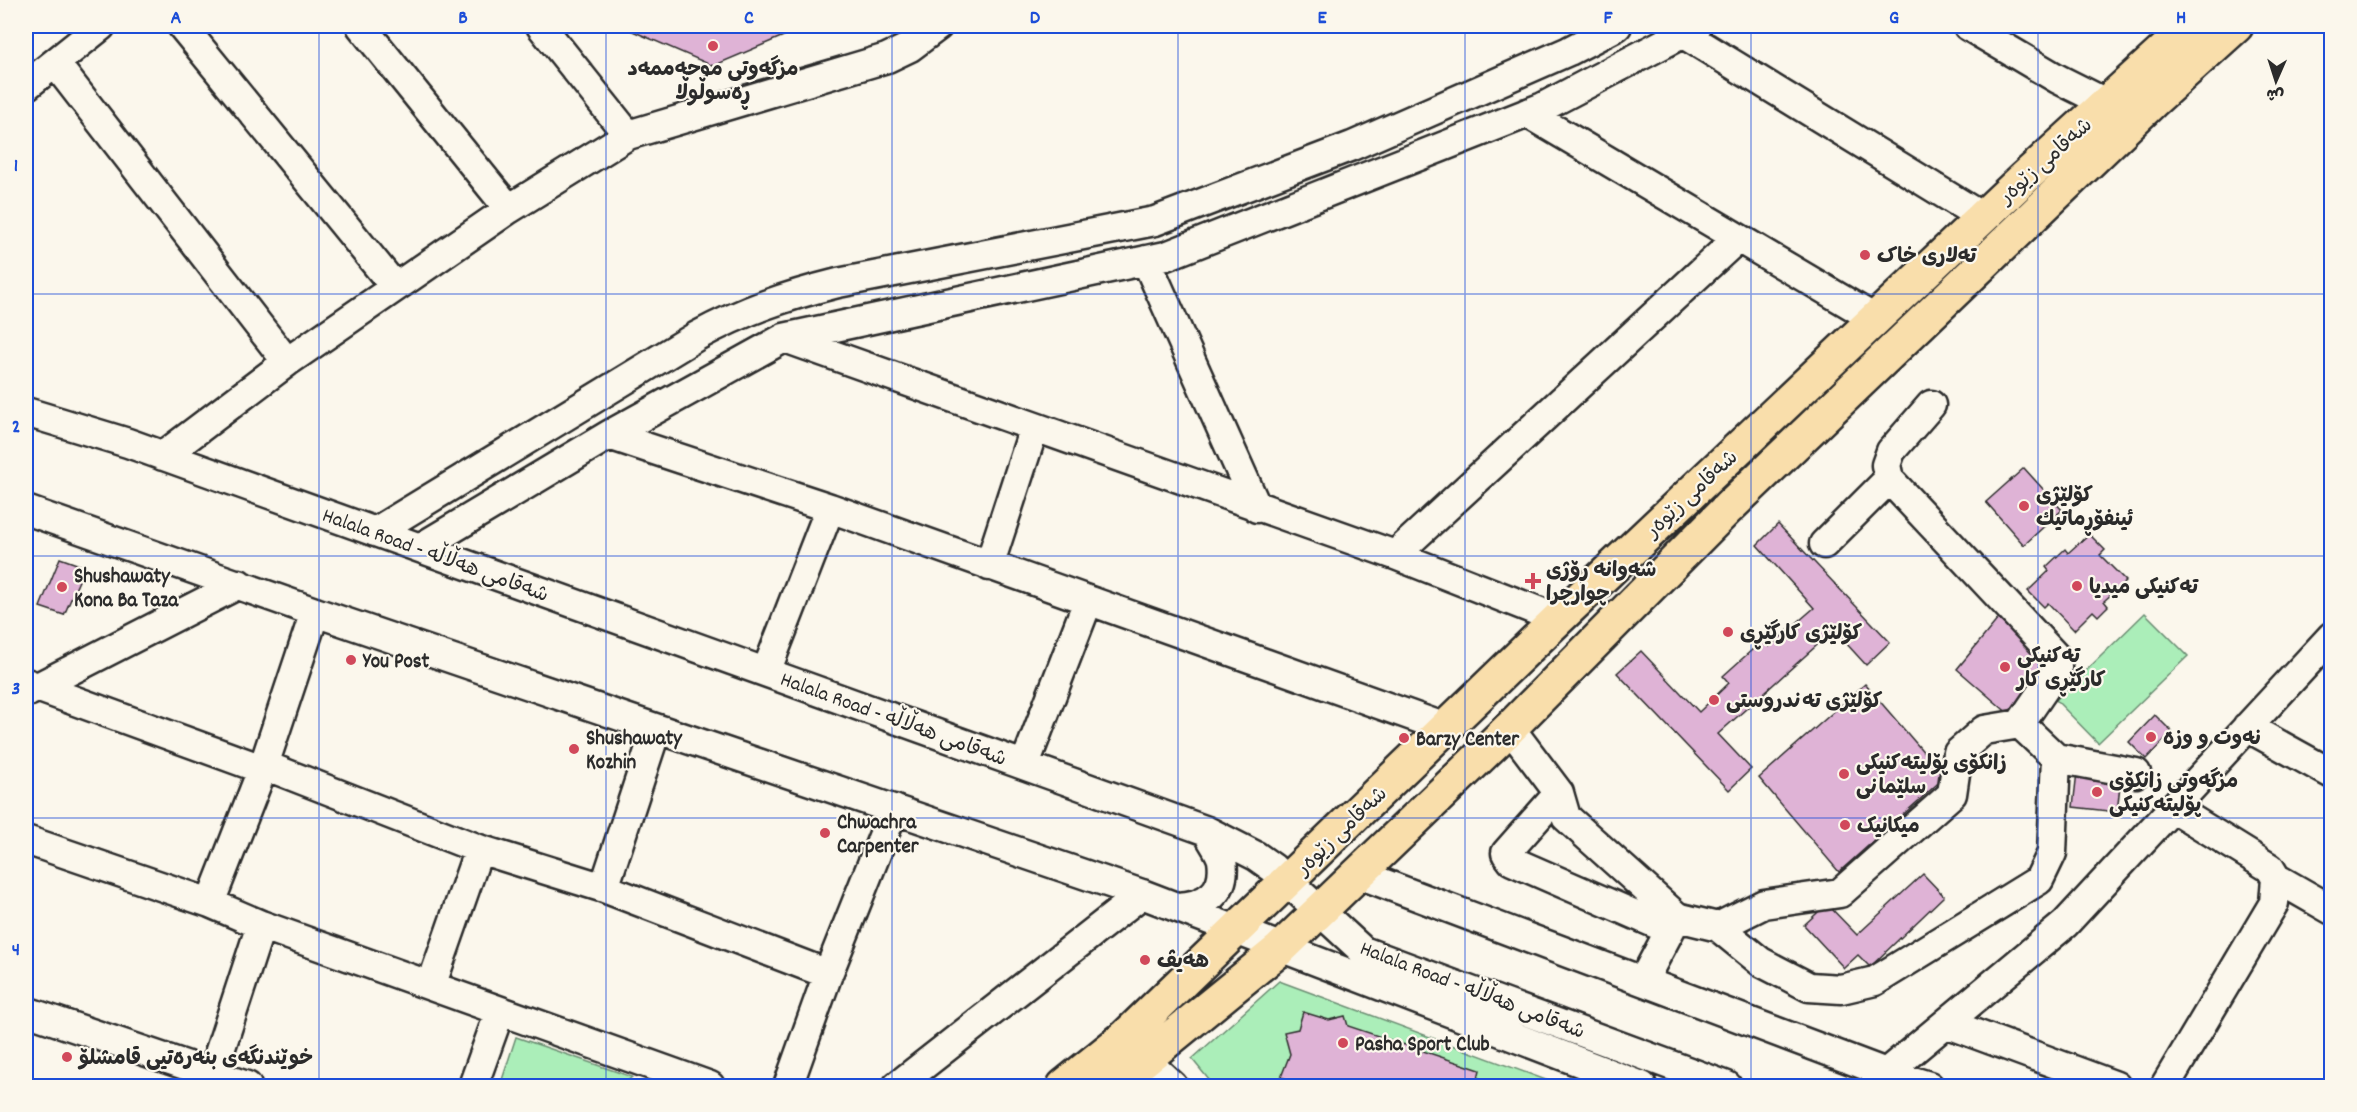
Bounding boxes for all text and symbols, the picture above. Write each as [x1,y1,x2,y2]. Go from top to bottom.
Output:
text: A [171,5,182,33]
text: B [458,5,468,33]
text: C [744,5,754,33]
text: D [1030,5,1041,33]
text: E [1317,5,1327,33]
text: F [1604,5,1614,33]
text: G [1889,5,1899,33]
text: H [2176,5,2186,33]
marker: مزگەوتی موحەممەد ڕەسوڵوڵا [706,39,720,53]
north arrow [2246,51,2306,111]
place label: مزگەوتی موحەممەد ڕەسوڵوڵا [627,55,799,110]
text: ش [2266,82,2285,105]
street label: شەقامی زێوەر [1992,112,2101,214]
text: 1 [14,153,18,181]
place label: تەلاری خاک [1877,243,1977,273]
marker: تەلاری خاک [1858,248,1872,262]
text: 2 [12,414,20,442]
street label: شەقامی زێوەر [1639,444,1746,547]
place label: کۆلێژی ئینفۆڕماتیك [2036,482,2134,536]
street label: Halala Road - شەقامی هەڵاڵە [318,498,554,612]
marker: کۆلێژی ئینفۆڕماتیك [2017,499,2031,513]
place label: شەوانە ڕۆژی چوارچرا [1546,557,1656,611]
place label: Shushawaty Kona Ba Taza [74,563,179,617]
marker: شەوانە ڕۆژی چوارچرا [1524,572,1542,590]
place label: تەکنیکی میدیا [2089,574,2199,604]
marker: تەکنیکی میدیا [2070,579,2084,593]
marker: Shushawaty Kona Ba Taza [55,580,69,594]
place label: کۆلێژی کارگێڕی [1740,619,1863,650]
marker: کۆلێژی کارگێڕی [1721,625,1735,639]
place label: تەکنیکی کارگێڕی کار [2015,643,2106,697]
place label: You Post [362,648,430,678]
marker: You Post [344,653,358,667]
marker: تەکنیکی کارگێڕی کار [1998,660,2012,674]
street label: Halala Road - شەقامی هەڵاڵە [776,662,1012,776]
text: 3 [12,676,20,704]
place label: کۆلێژی تەندروستی [1726,688,1883,718]
marker: کۆلێژی تەندروستی [1707,693,1721,707]
place label: Shushawaty Kozhin [586,725,683,779]
place label: نەوت و وزە [2163,725,2261,755]
place label: Barzy Center [1416,726,1520,756]
marker: نەوت و وزە [2144,730,2158,744]
marker: Barzy Center [1397,731,1411,745]
marker: Shushawaty Kozhin [567,742,581,756]
place label: زانکۆی پۆلیتەکنیکی سلێمانی [1856,750,2006,804]
marker: زانکۆی پۆلیتەکنیکی سلێمانی [1837,767,1851,781]
place label: مزگەوتی زانکۆی پۆلیتەکنیکی [2109,767,2238,822]
street label: شەقامی زێوەر [1289,781,1396,885]
marker: مزگەوتی زانکۆی پۆلیتەکنیکی [2090,785,2104,799]
place label: Chwachra Carpenter [837,809,920,863]
place label: میکانیک [1857,813,1920,843]
marker: میکانیک [1838,818,1852,832]
marker: Chwachra Carpenter [818,826,832,840]
street label: Halala Road - شەقامی هەڵاڵە [1355,931,1590,1049]
text: 4 [12,937,20,965]
place label: ھەیڤ [1157,948,1209,978]
marker: ھەیڤ [1138,953,1152,967]
place label: Pasha Sport Club [1355,1031,1490,1061]
marker: Pasha Sport Club [1336,1036,1350,1050]
place label: خوێندنگەی بنەرەتیی قامشلۆ [77,1044,313,1075]
marker: خوێندنگەی بنەرەتیی قامشلۆ [60,1050,74,1064]

